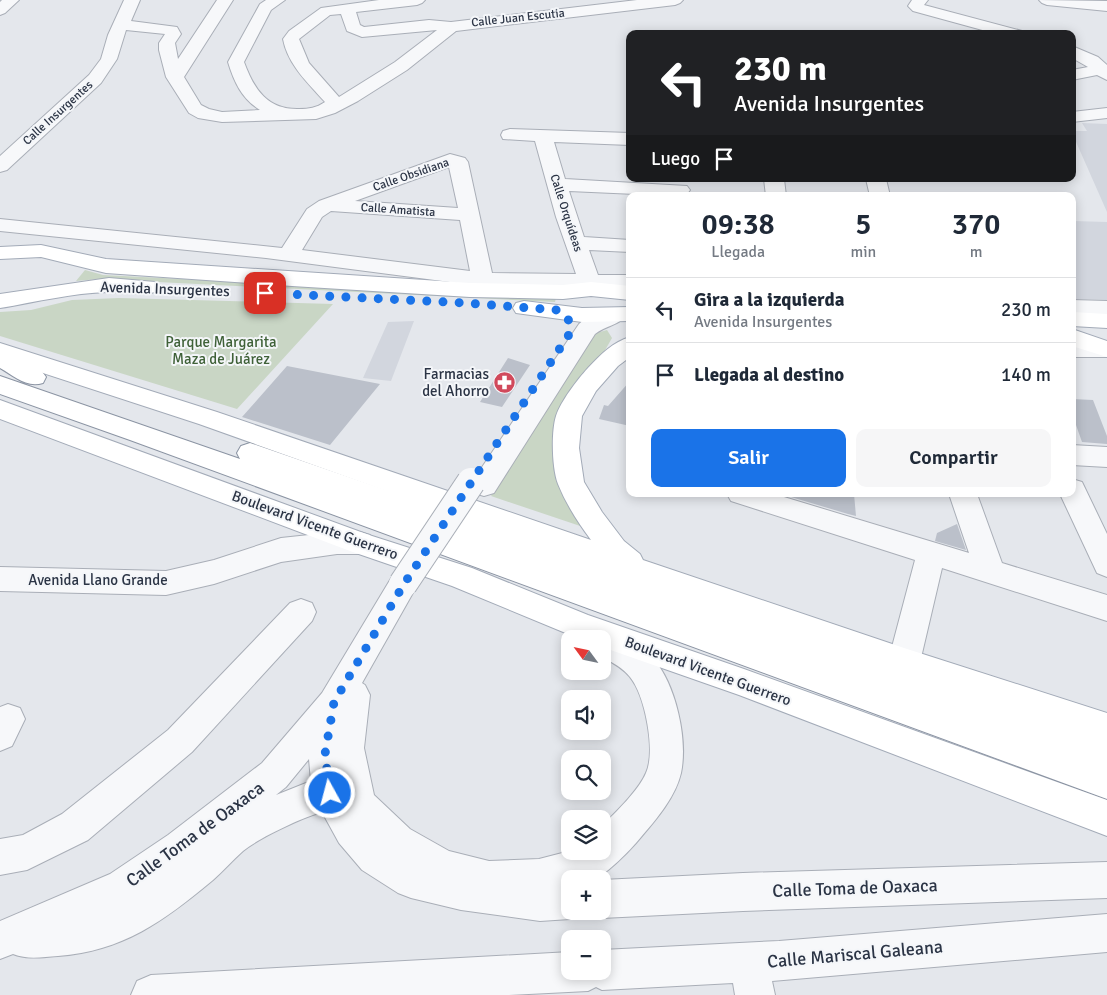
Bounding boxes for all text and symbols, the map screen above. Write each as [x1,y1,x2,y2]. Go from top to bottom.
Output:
street label: Calle Juan Escutia [471,6,565,30]
text: 230 m [734,47,827,90]
icon: left [651,50,716,115]
street label: Calle Insurgentes [20,78,96,148]
text: Avenida Insurgentes [734,90,924,117]
icon: arrive [710,145,738,173]
text: Luego [651,147,700,171]
street label: Calle Obsidiana [371,155,451,195]
street label: Calle Orquídeas [546,172,586,254]
street label: Calle Amatista [360,200,436,220]
text: 09:38 [702,206,775,243]
text: 5 [855,206,871,243]
text: 370 [952,206,1000,243]
text: Llegada [711,242,765,262]
text: min [850,242,876,262]
text: m [970,242,982,262]
pin [244,272,286,314]
street label: Avenida Insurgentes [100,278,231,300]
icon: arrive [251,279,279,307]
text: Gira a la izquierda [694,288,844,312]
icon: left [651,296,679,324]
text: 230 m [1001,298,1051,322]
text: Avenida Insurgentes [694,312,832,332]
park label: Parque Margarita Maza de Juárez [165,333,277,368]
icon: arrive [651,361,679,389]
text: Llegada al destino [694,363,844,387]
text: 140 m [1001,363,1051,387]
place label: Farmacias del Ahorro [422,365,489,400]
pharmacy icon: Farmacias del Ahorro [493,371,517,395]
button: Salir [651,429,846,487]
button: Compartir [856,429,1051,487]
street label: Boulevard Vicente Guerrero [229,487,401,564]
street label: Avenida Llano Grande [28,571,168,589]
north arrow [561,630,611,680]
map controls [561,630,611,980]
street label: Boulevard Vicente Guerrero [622,633,794,710]
button: sound [561,690,611,740]
button: search [561,750,611,800]
position arrow [303,766,355,818]
street label: Calle Toma de Oaxaca [122,777,268,891]
button: layers [561,810,611,860]
button: + [561,870,611,920]
street label: Calle Toma de Oaxaca [772,874,938,902]
button: − [561,930,611,980]
street label: Calle Mariscal Galeana [766,935,944,973]

